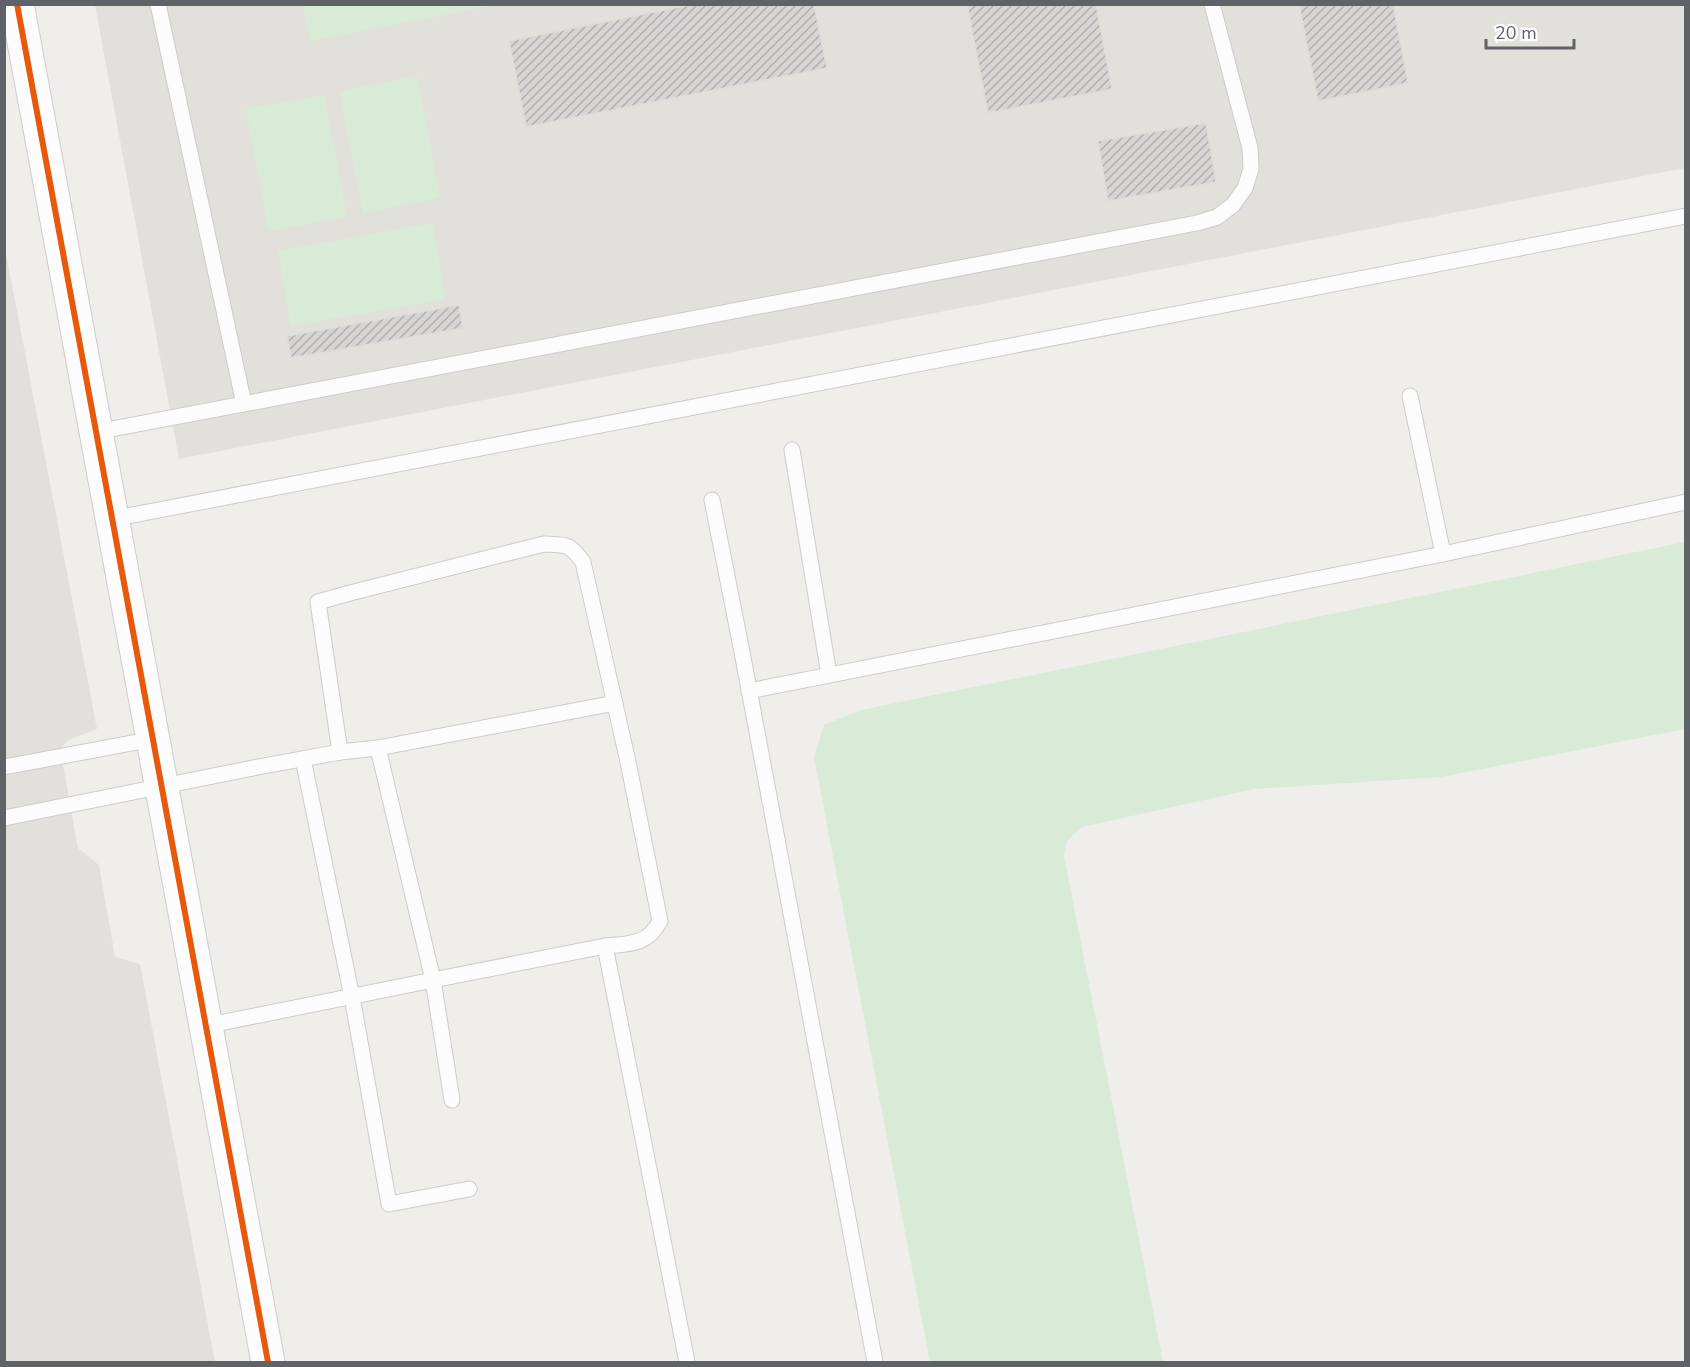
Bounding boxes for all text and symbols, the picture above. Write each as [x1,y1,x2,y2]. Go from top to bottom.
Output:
scale bar [1486,12,1574,50]
text: 20 m [1495,21,1537,45]

